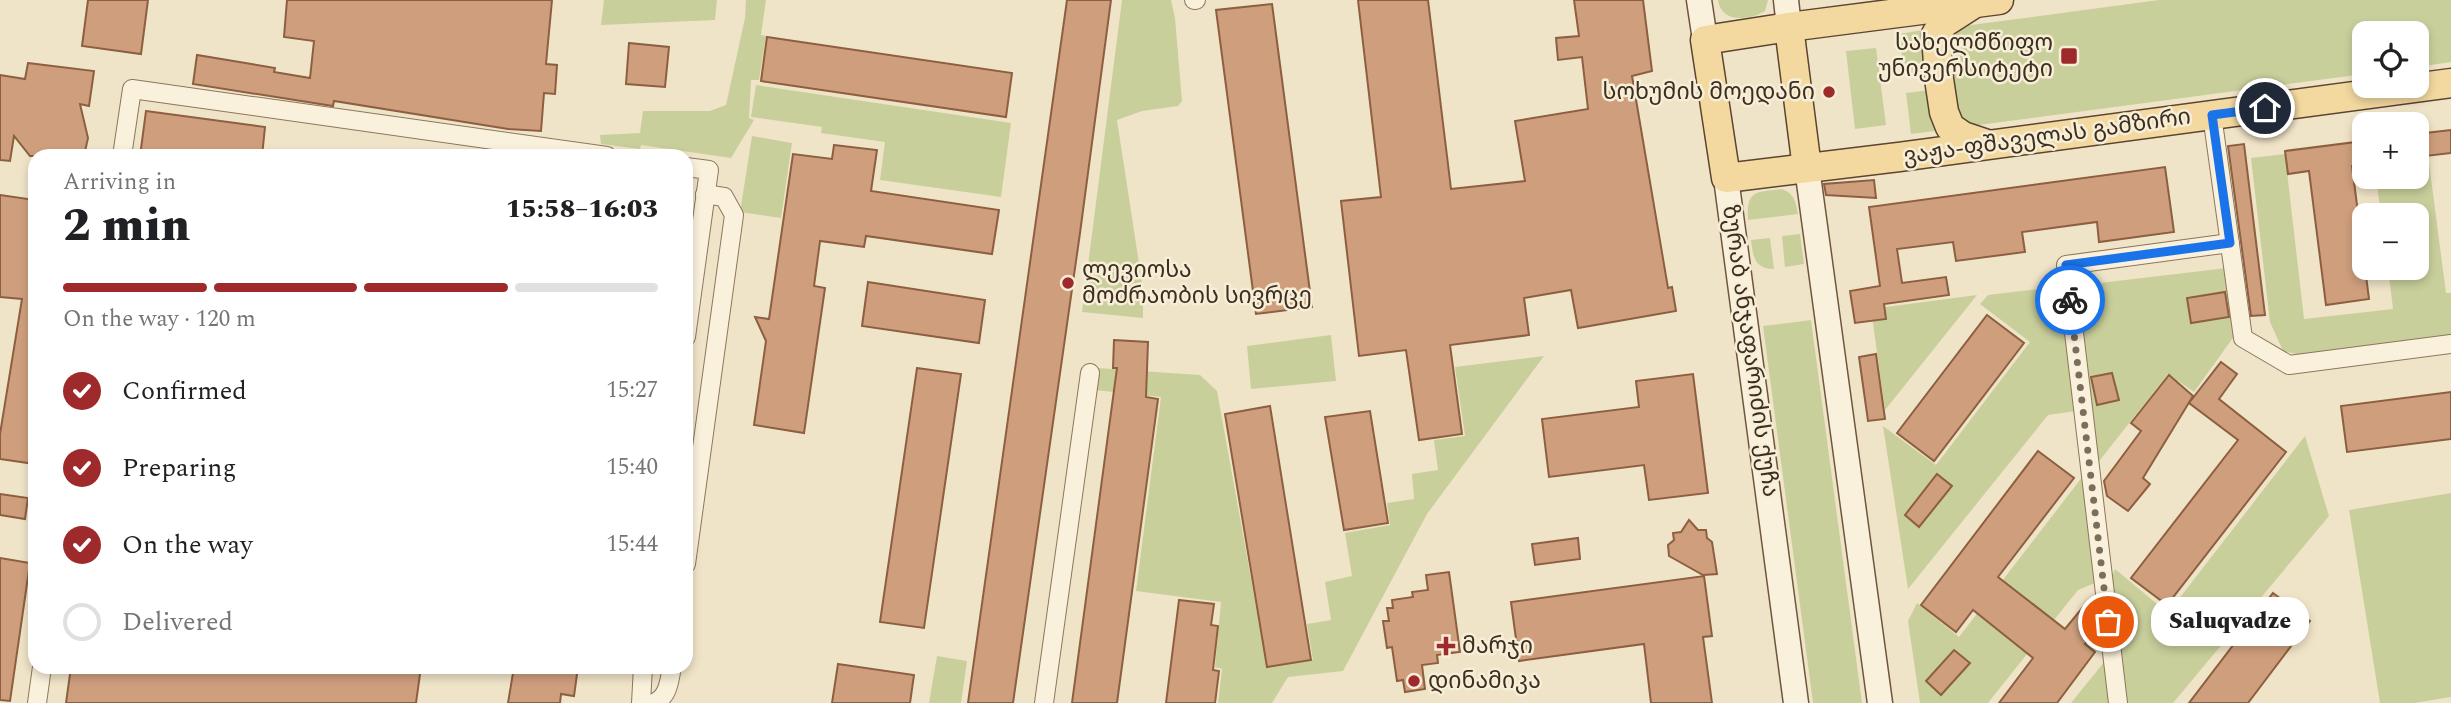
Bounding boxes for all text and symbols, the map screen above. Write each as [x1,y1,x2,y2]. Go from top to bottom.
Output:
map controls [2352,21,2429,280]
button: locate [2352,21,2429,98]
place label: სახელმწიფო უნივერსიტეტი [1878,26,2053,87]
marker: სახელმწიფო უნივერსიტეტი [2059,46,2079,66]
place label: სოხუმის მოედანი [1603,75,1815,110]
pin [2235,78,2295,138]
marker: სოხუმის მოედანი [1821,84,1837,100]
icon: home [2246,89,2284,127]
street label: ვაჟა-ფშაველას გამზირი [1901,99,2193,175]
button: + [2352,112,2429,189]
text: Arriving in [63,165,176,200]
text: 15:58–16:03 [506,189,658,229]
text: 2 min [63,191,190,261]
street label: ზურაბ ანჯაფარიძის ქუჩა [1712,203,1788,499]
button: − [2352,203,2429,280]
place label: ლევიოსა მოძრაობის სივრცე [1082,253,1312,314]
courier [2035,265,2105,335]
marker: ლევიოსა მოძრაობის სივრცე [1060,275,1076,291]
icon: bike [2051,281,2089,319]
text: On the way · 120 m [63,302,256,337]
text: Confirmed [122,371,247,411]
icon: check [63,372,101,410]
text: 15:27 [606,373,658,408]
text: Preparing [122,448,236,488]
icon: check [63,449,101,487]
text: 15:40 [606,450,658,485]
text: On the way [122,525,253,565]
icon: check [63,526,101,564]
text: 15:44 [606,527,658,562]
pin [2078,592,2138,652]
callout: Saluqvadze [2150,598,2308,646]
text: Delivered [122,602,233,642]
icon: bag [2089,603,2127,641]
text: Saluqvadze [2169,604,2291,639]
place label: მარჯი [1462,629,1533,664]
marker: მარჯი [1436,636,1456,656]
place label: დინამიკა [1428,664,1541,699]
marker: დინამიკა [1406,673,1422,689]

